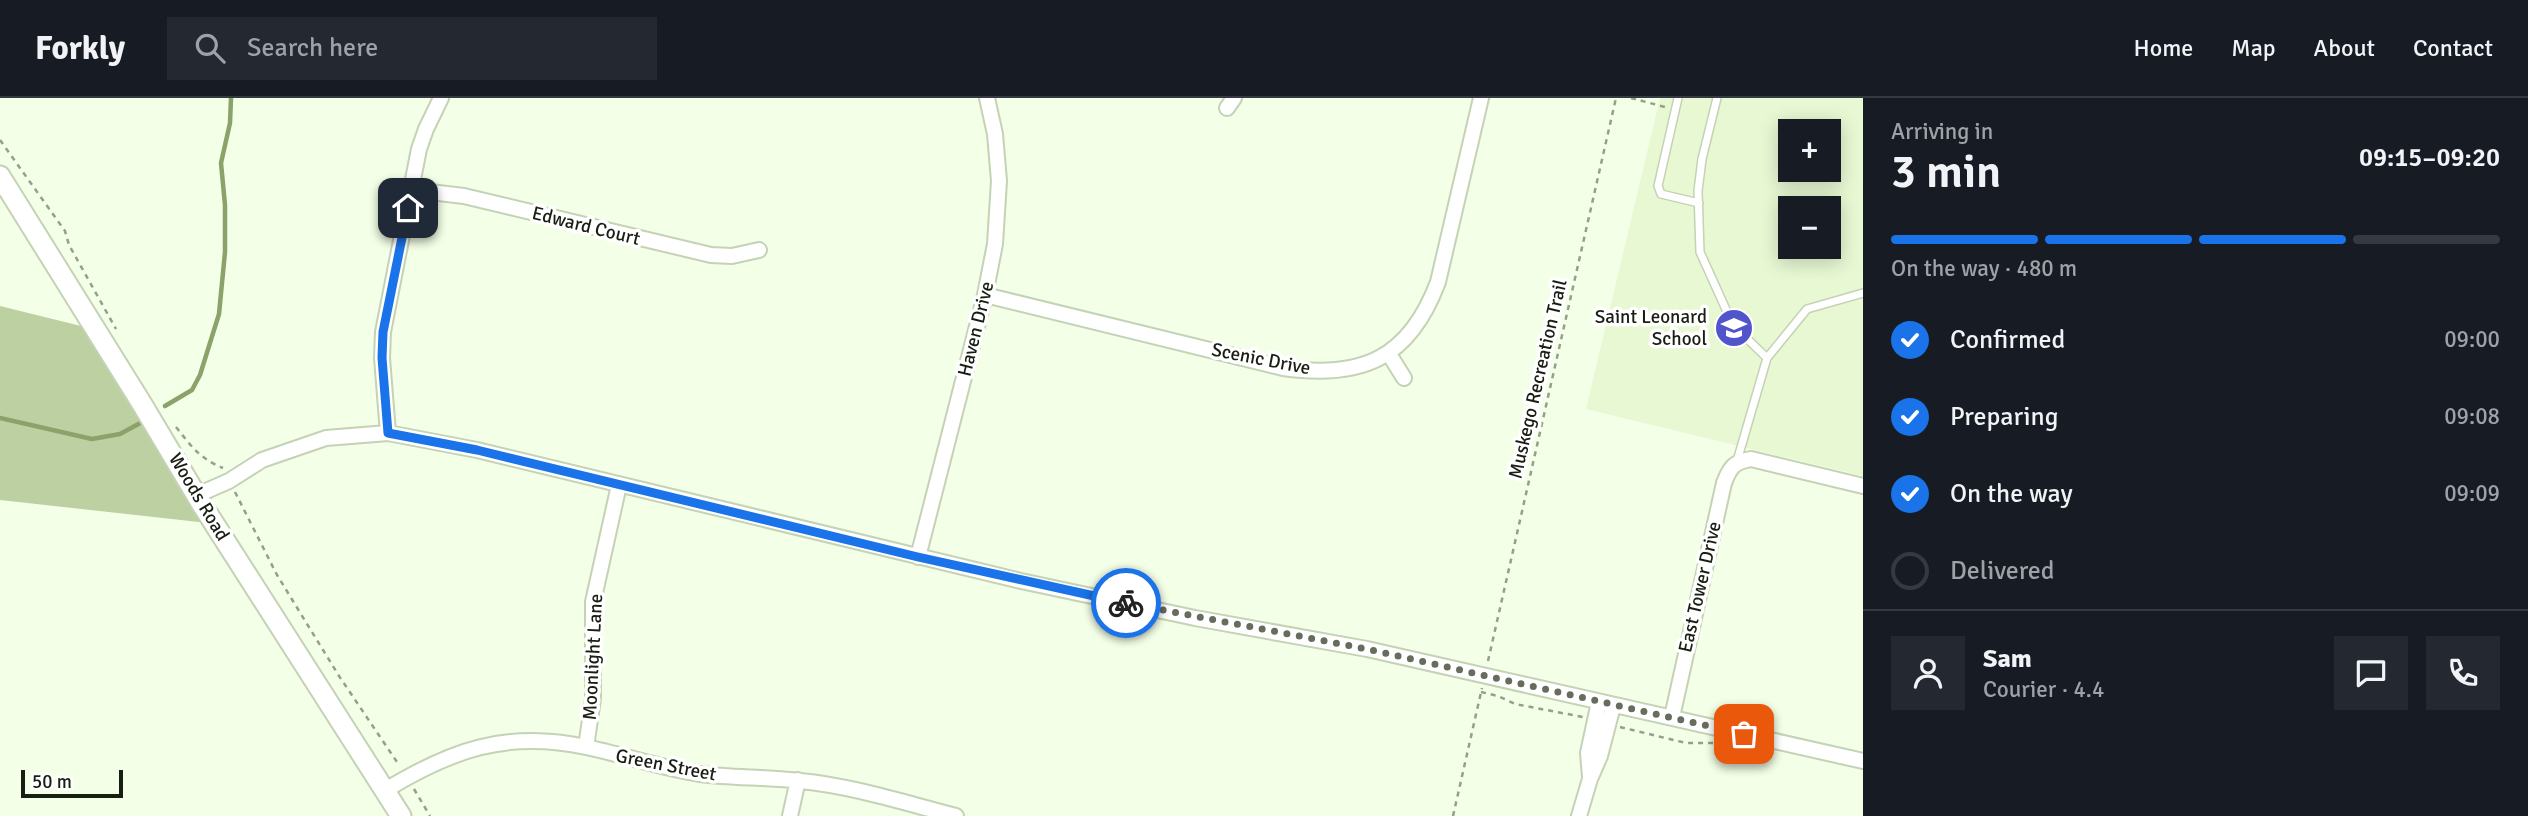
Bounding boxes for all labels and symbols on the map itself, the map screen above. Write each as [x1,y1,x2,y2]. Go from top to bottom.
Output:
pin [378,178,438,238]
street label: Edward Court [529,201,643,251]
street label: Muskego Recreation Trail [1503,277,1573,481]
street label: Haven Drive [953,279,999,379]
place label: Saint Leonard School [1595,305,1707,351]
school or university icon: Saint Leonard School [1713,307,1755,349]
street label: Scenic Drive [1210,338,1312,380]
street label: Woods Road [163,449,235,545]
street label: East Tower Drive [1673,519,1727,655]
courier [1091,568,1161,638]
street label: Moonlight Lane [578,593,608,721]
pin [1714,704,1774,764]
street label: Green Street [614,743,719,787]
scale bar [21,767,122,799]

